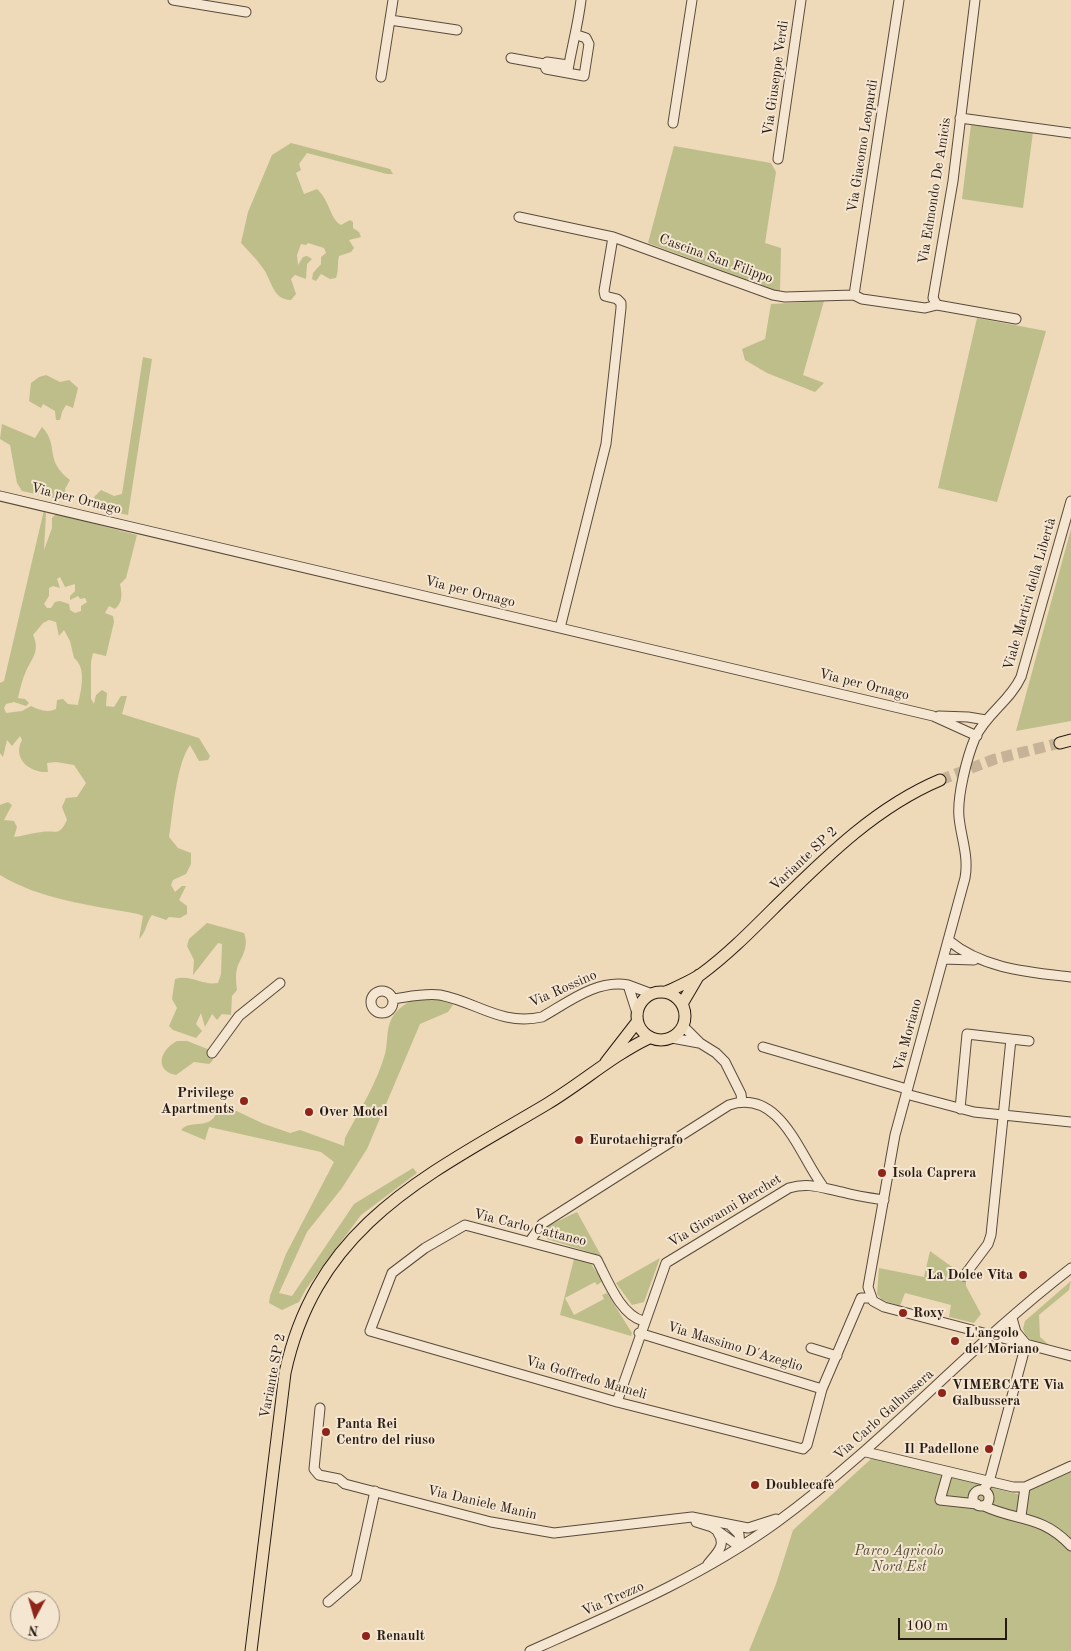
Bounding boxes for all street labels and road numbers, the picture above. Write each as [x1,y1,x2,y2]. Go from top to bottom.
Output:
street label: Via Giuseppe Verdi [760,19,792,137]
street label: Via Giacomo Leopardi [844,78,882,214]
street label: Via Edmondo De Amicis [915,116,955,266]
street label: Cascina San Filippo [657,231,775,287]
street label: Via per Ornago [29,480,123,518]
street label: Viale Martiri della Libertà [1000,516,1060,672]
street label: Via per Ornago [423,573,517,611]
street label: Via per Ornago [817,666,911,704]
street label: Variante SP 2 [767,823,841,895]
street label: Via Rossino [527,967,599,1011]
street label: Via Moriano [890,997,926,1073]
street label: Via Giovanni Berchet [666,1171,784,1251]
street label: Via Carlo Cattaneo [472,1206,588,1250]
street label: Via Massimo D'Azeglio [665,1318,805,1376]
street label: Variante SP 2 [257,1332,289,1420]
street label: Via Goffredo Mameli [524,1353,648,1403]
street label: Via Carlo Galbussera [831,1366,937,1464]
street label: Via Daniele Manin [425,1482,539,1524]
street label: Via Trezzo [579,1578,647,1620]

